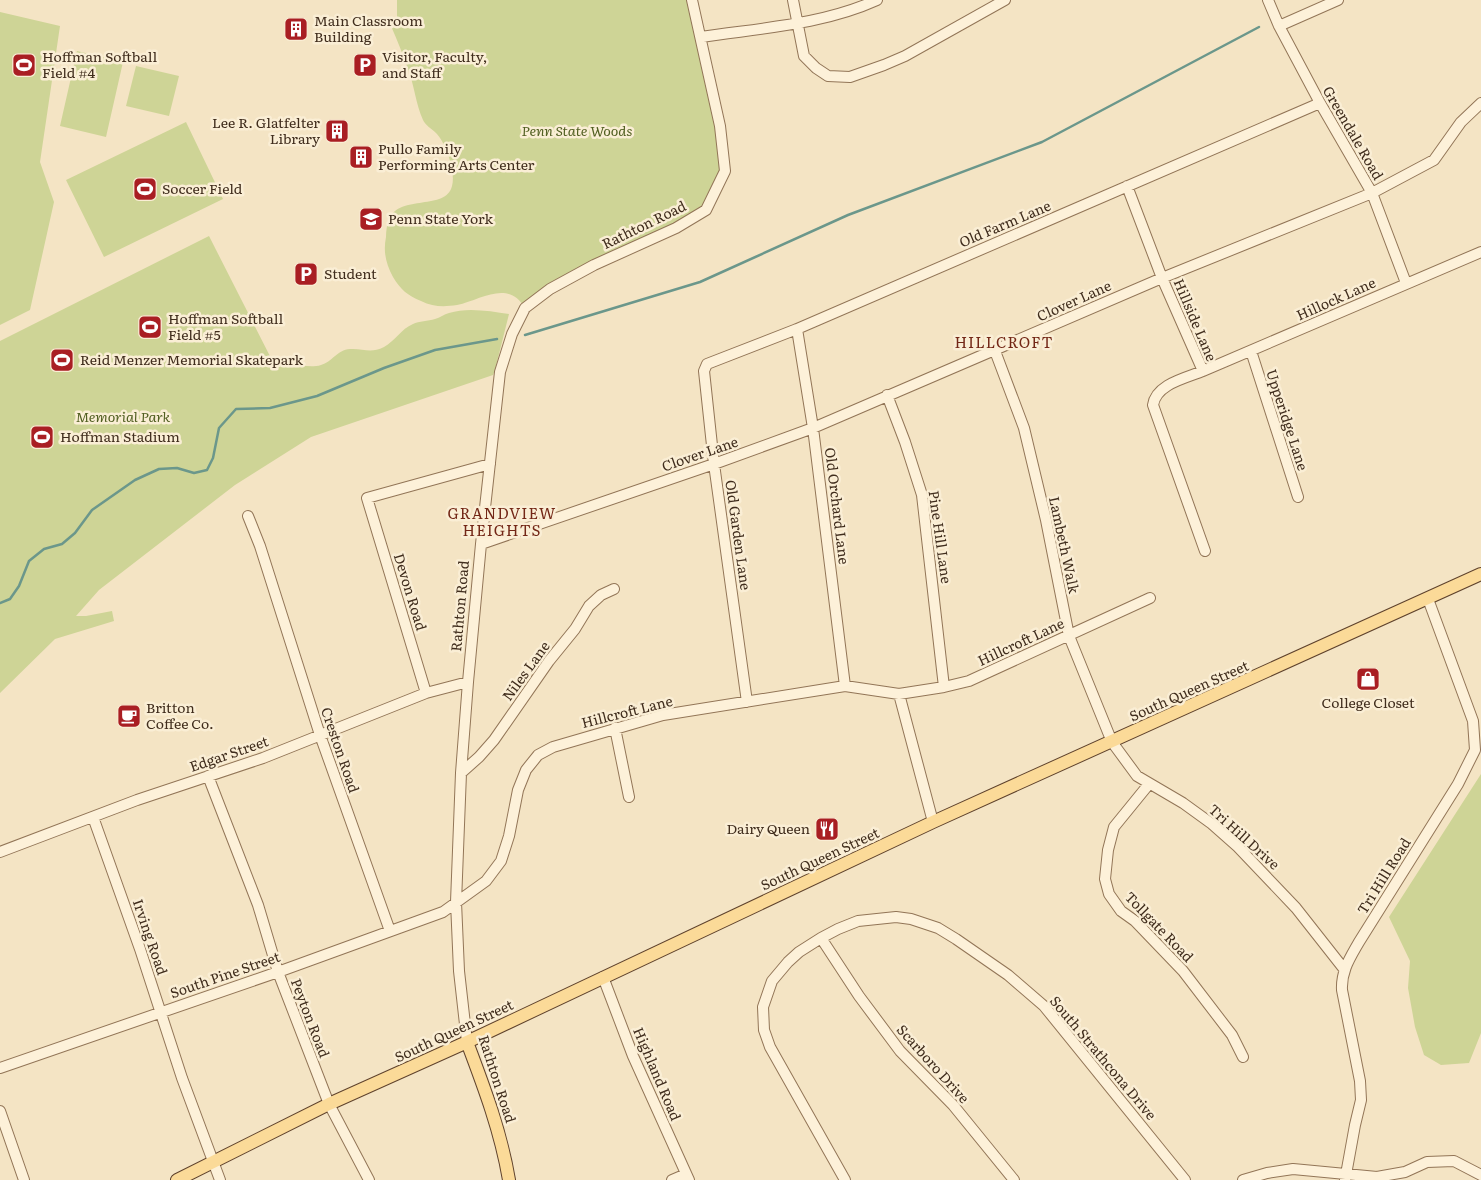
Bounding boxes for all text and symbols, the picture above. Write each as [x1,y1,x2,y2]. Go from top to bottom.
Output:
place label: Main Classroom Building [314,10,423,46]
building icon: Main Classroom Building [283,16,309,42]
place label: Hoffman Softball Field #4 [42,46,158,82]
place label: Visitor, Faculty, and Staff [382,46,487,82]
sports icon: Hoffman Softball Field #4 [11,52,37,78]
parking icon: Visitor, Faculty, and Staff [352,52,378,78]
street label: Greendale Road [1319,82,1389,183]
place label: Lee R. Glatfelter Library [212,112,321,148]
building icon: Lee R. Glatfelter Library [324,118,350,144]
park label: Penn State Woods [521,120,633,140]
place label: Pullo Family Performing Arts Center [378,138,535,174]
building icon: Pullo Family Performing Arts Center [348,144,374,170]
sports icon: Soccer Field [132,176,158,202]
place label: Soccer Field [162,178,243,198]
street label: Rathton Road [598,195,689,253]
street label: Old Farm Lane [956,195,1053,251]
school or university icon: Penn State York [358,206,384,232]
place label: Penn State York [388,208,493,228]
parking icon: Student [293,261,319,287]
place label: Student [324,263,377,283]
street label: Hillock Lane [1293,272,1378,324]
street label: Clover Lane [1033,275,1114,325]
street label: Hillside Lane [1170,275,1222,364]
place label: Hoffman Softball Field #5 [168,308,284,344]
sports icon: Hoffman Softball Field #5 [137,314,163,340]
district label: HILLCROFT [954,330,1054,353]
sports icon: Reid Menzer Memorial Skatepark [49,347,75,373]
place label: Reid Menzer Memorial Skatepark [80,349,303,369]
street label: Upperidge Lane [1262,366,1314,473]
park label: Memorial Park [76,406,170,426]
sports icon: Hoffman Stadium [29,424,55,450]
place label: Hoffman Stadium [60,426,180,446]
street label: Clover Lane [659,431,740,475]
street label: Old Orchard Lane [821,446,855,566]
street label: Old Garden Lane [721,478,757,591]
street label: Pine Hill Lane [925,489,957,585]
street label: Lambeth Walk [1045,494,1085,596]
district label: GRANDVIEW HEIGHTS [448,501,556,541]
street label: Devon Road [390,551,432,633]
street label: Rathton Road [445,559,473,652]
street label: Hillcroft Lane [974,612,1067,670]
street label: Niles Lane [497,636,554,704]
street label: South Queen Street [1126,655,1252,725]
shop icon: College Closet [1355,666,1381,692]
street label: Hillcroft Lane [579,690,674,732]
place label: College Closet [1321,692,1415,712]
place label: Britton Coffee Co. [146,697,214,733]
cafe icon: Britton Coffee Co. [116,703,142,729]
street label: Creston Road [317,704,365,796]
street label: Edgar Street [187,730,271,776]
street label: Tri Hill Drive [1205,799,1285,874]
restaurant icon: Dairy Queen [814,816,840,842]
place label: Dairy Queen [726,818,810,838]
street label: South Queen Street [757,822,882,894]
street label: Tri Hill Road [1352,833,1415,918]
street label: Tollgate Road [1121,887,1199,966]
street label: Irving Road [129,896,173,978]
street label: South Pine Street [167,946,283,1002]
street label: Peyton Road [287,975,335,1060]
street label: South Strathcona Drive [1046,991,1162,1124]
street label: South Queen Street [391,994,516,1066]
street label: Scarboro Drive [893,1020,975,1107]
street label: Highland Road [629,1024,687,1124]
street label: Rathton Road [474,1032,522,1126]

